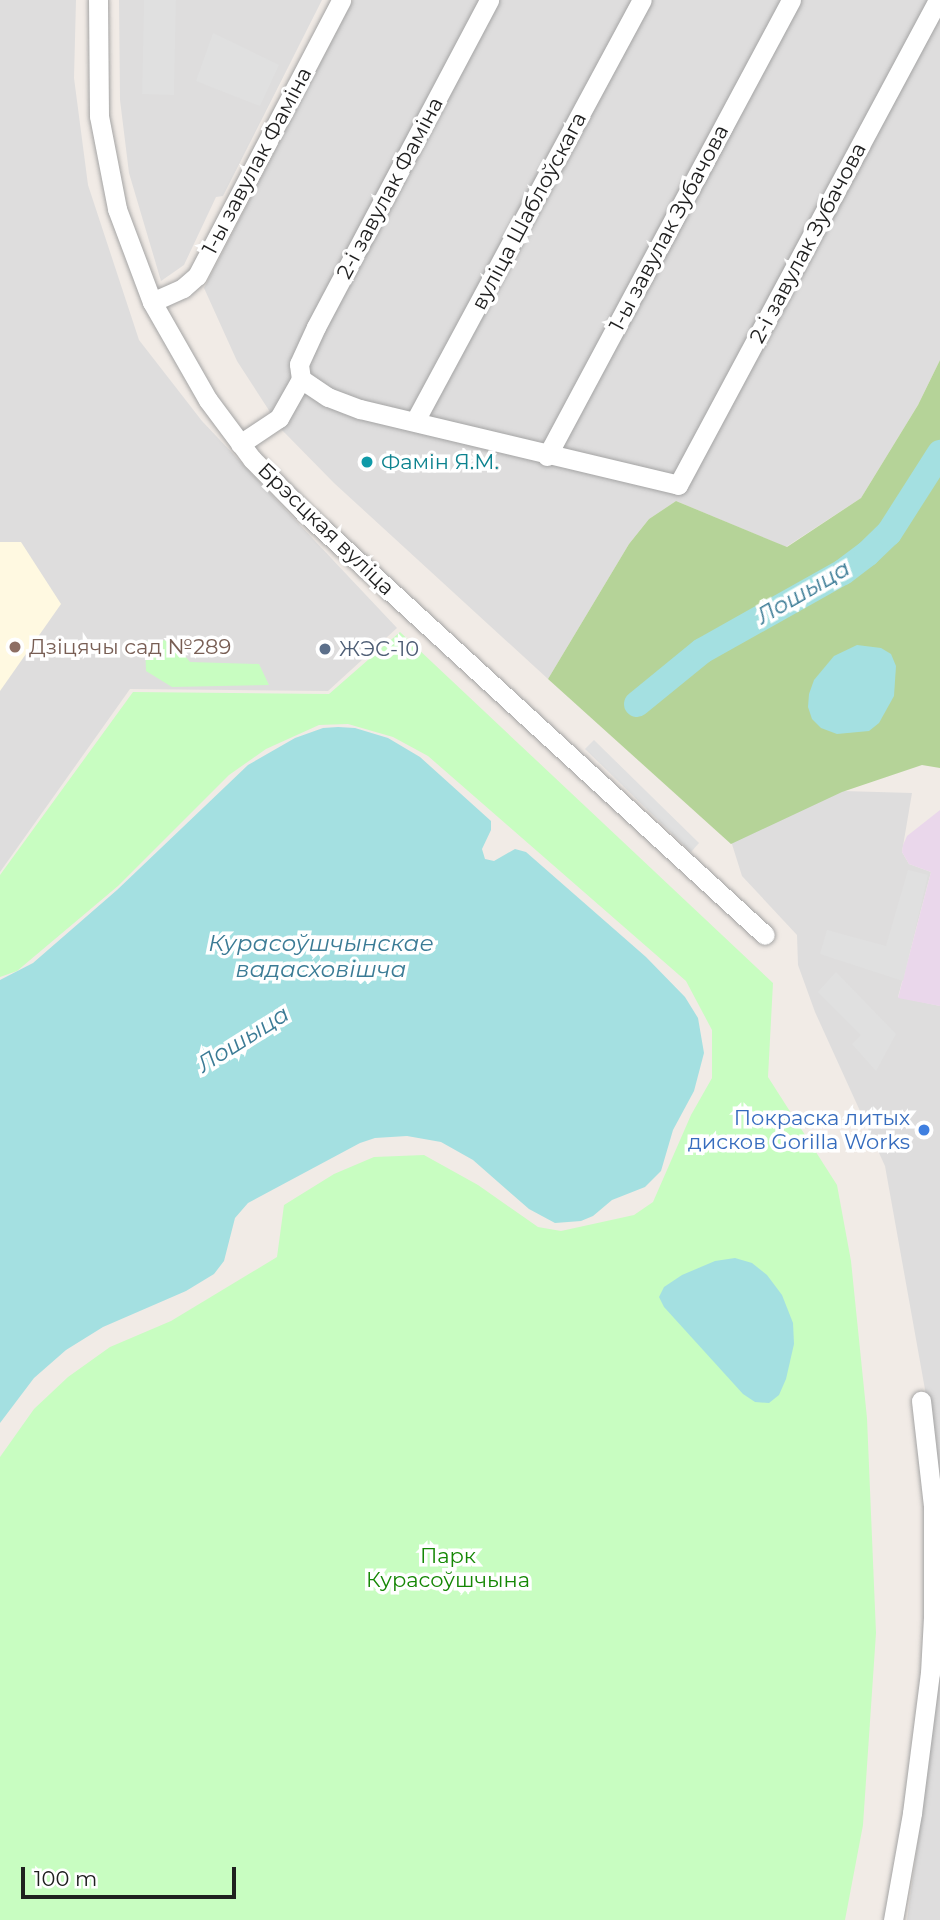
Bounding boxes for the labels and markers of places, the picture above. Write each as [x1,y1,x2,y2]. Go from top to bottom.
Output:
place label: Фамін Я.М. [381,449,499,475]
marker: Фамін Я.М. [359,454,375,470]
place label: Дзіцячы сад №289 [29,634,231,660]
place label: ЖЭС-10 [339,636,419,662]
marker: Дзіцячы сад №289 [7,639,23,655]
marker: ЖЭС-10 [317,641,333,657]
place label: Покраска литых дисков Gorilla Works [688,1105,910,1155]
marker: Покраска литых дисков Gorilla Works [916,1122,932,1138]

